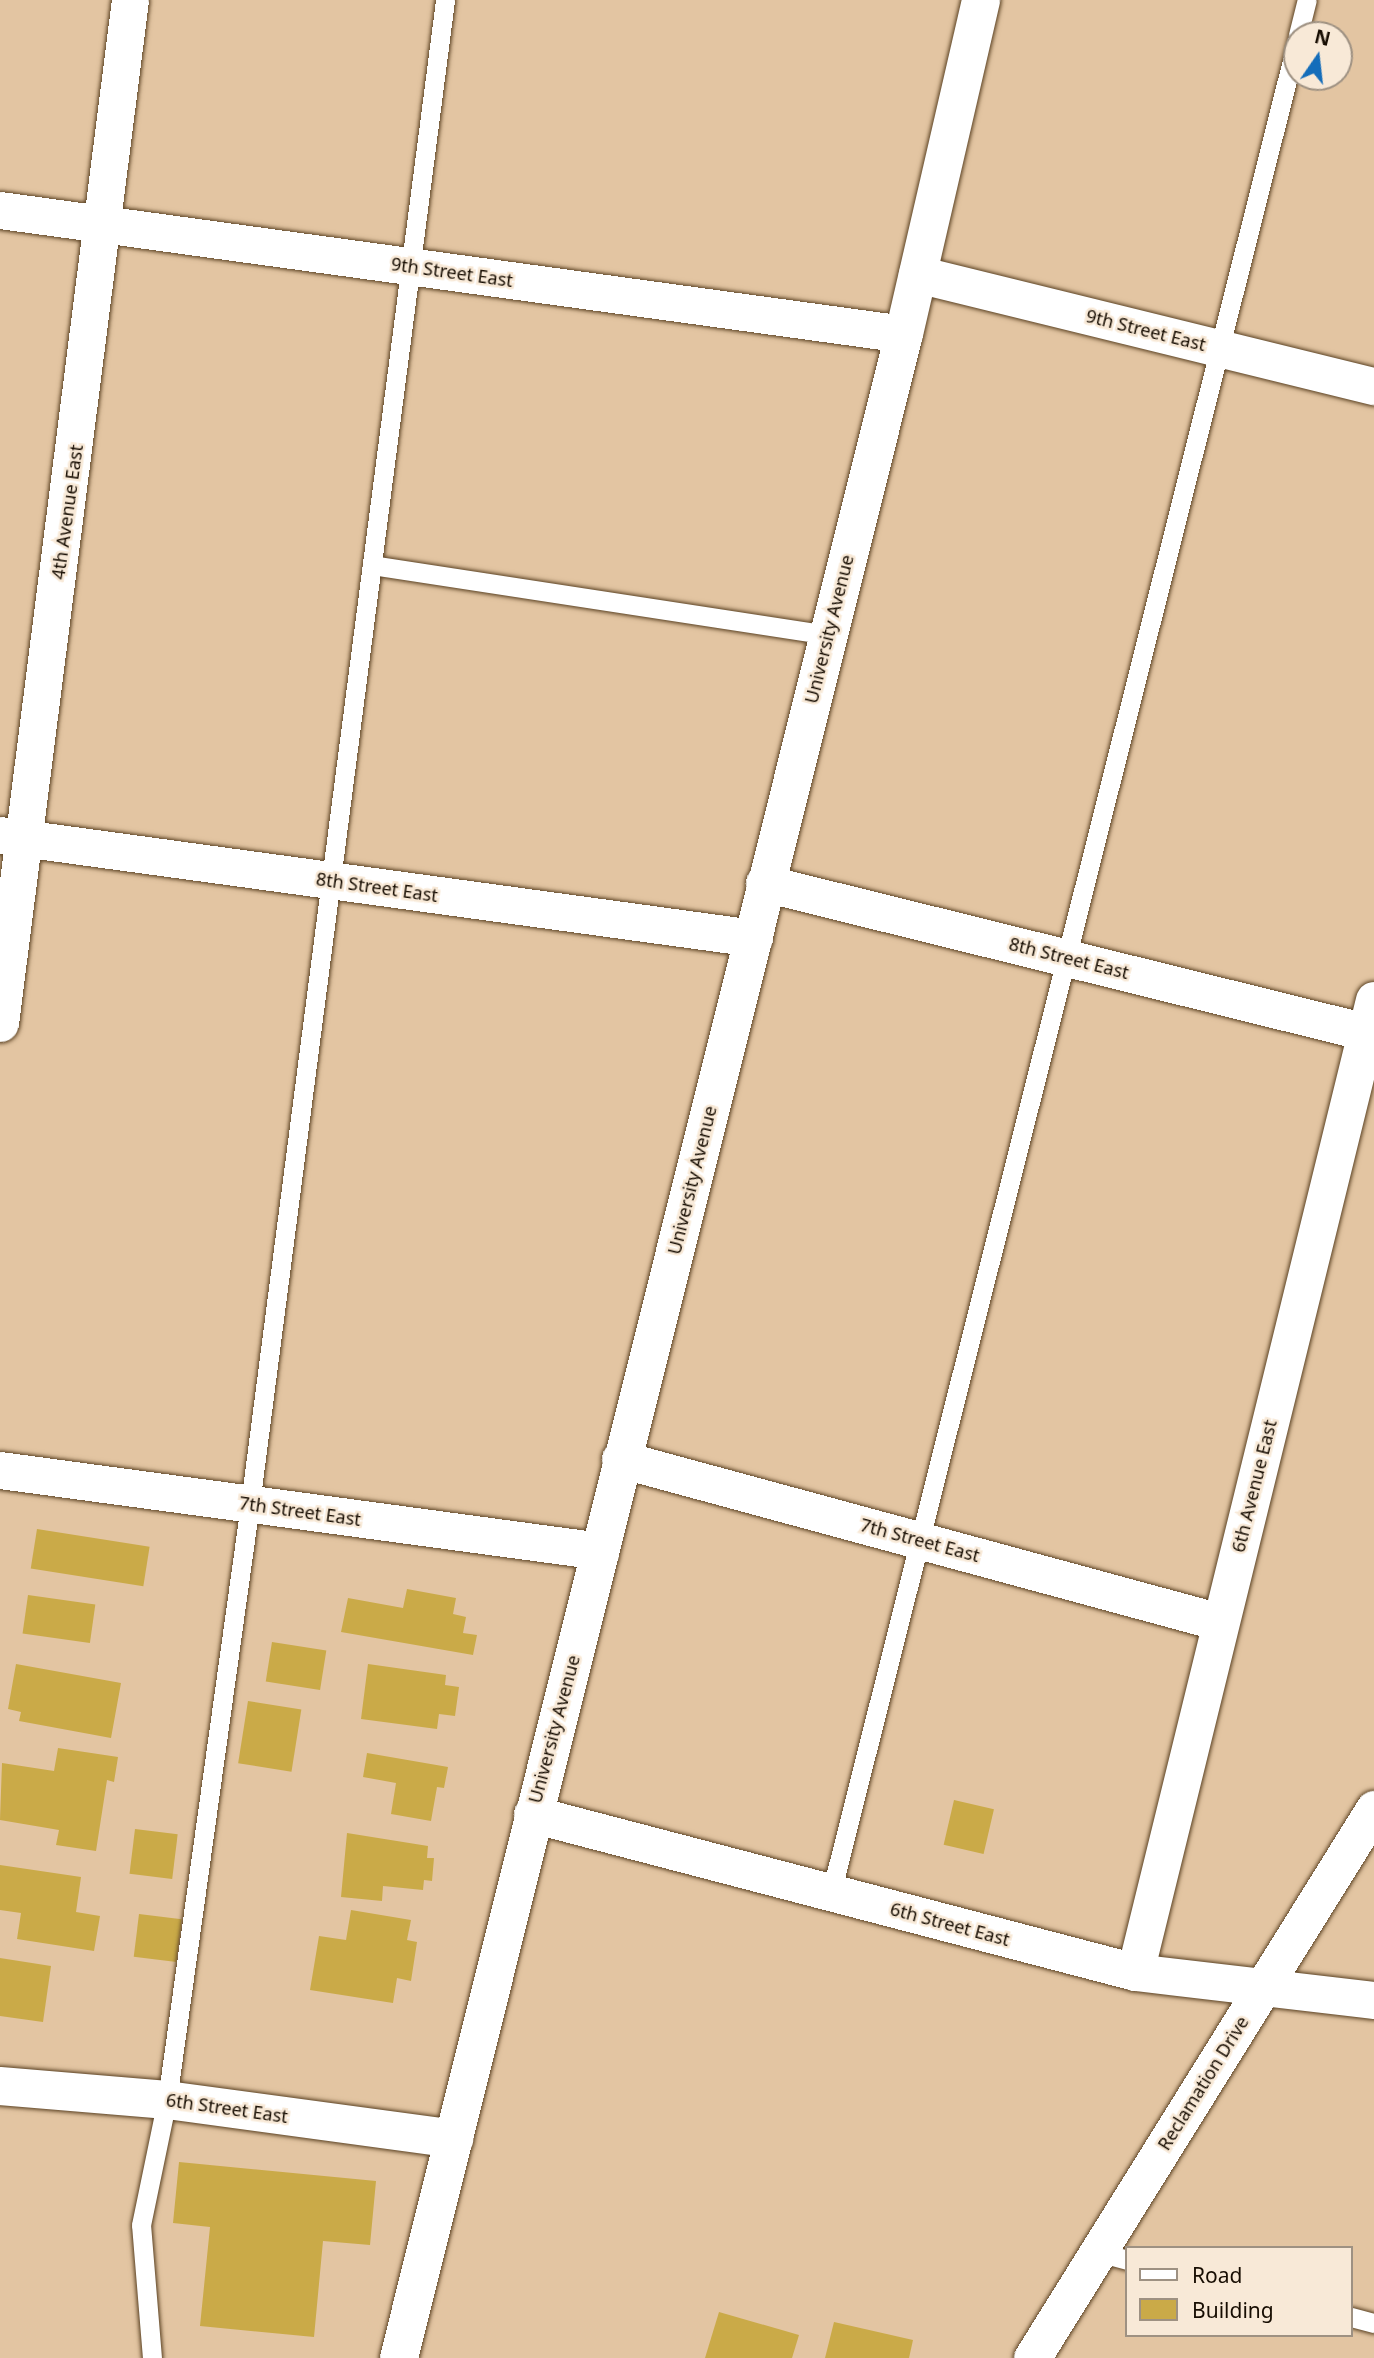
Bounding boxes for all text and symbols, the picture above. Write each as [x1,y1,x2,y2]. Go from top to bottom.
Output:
north arrow [1283,21,1353,91]
text: N [1312,23,1333,52]
street label: 9th Street East [390,253,514,291]
street label: 9th Street East [1084,305,1208,355]
street label: 4th Avenue East [47,443,87,581]
street label: University Avenue [800,552,858,706]
street label: 8th Street East [315,868,439,906]
street label: 8th Street East [1007,933,1131,983]
street label: University Avenue [663,1103,721,1257]
street label: 6th Avenue East [1227,1418,1281,1554]
street label: 7th Street East [238,1492,362,1530]
street label: 7th Street East [858,1514,982,1566]
street label: University Avenue [524,1653,584,1805]
street label: 6th Street East [888,1898,1012,1950]
street label: Reclamation Drive [1153,2012,1253,2154]
street label: 6th Street East [165,2089,289,2127]
legend [1126,2246,1353,2337]
text: Road [1192,2261,1242,2289]
text: Building [1192,2296,1274,2324]

